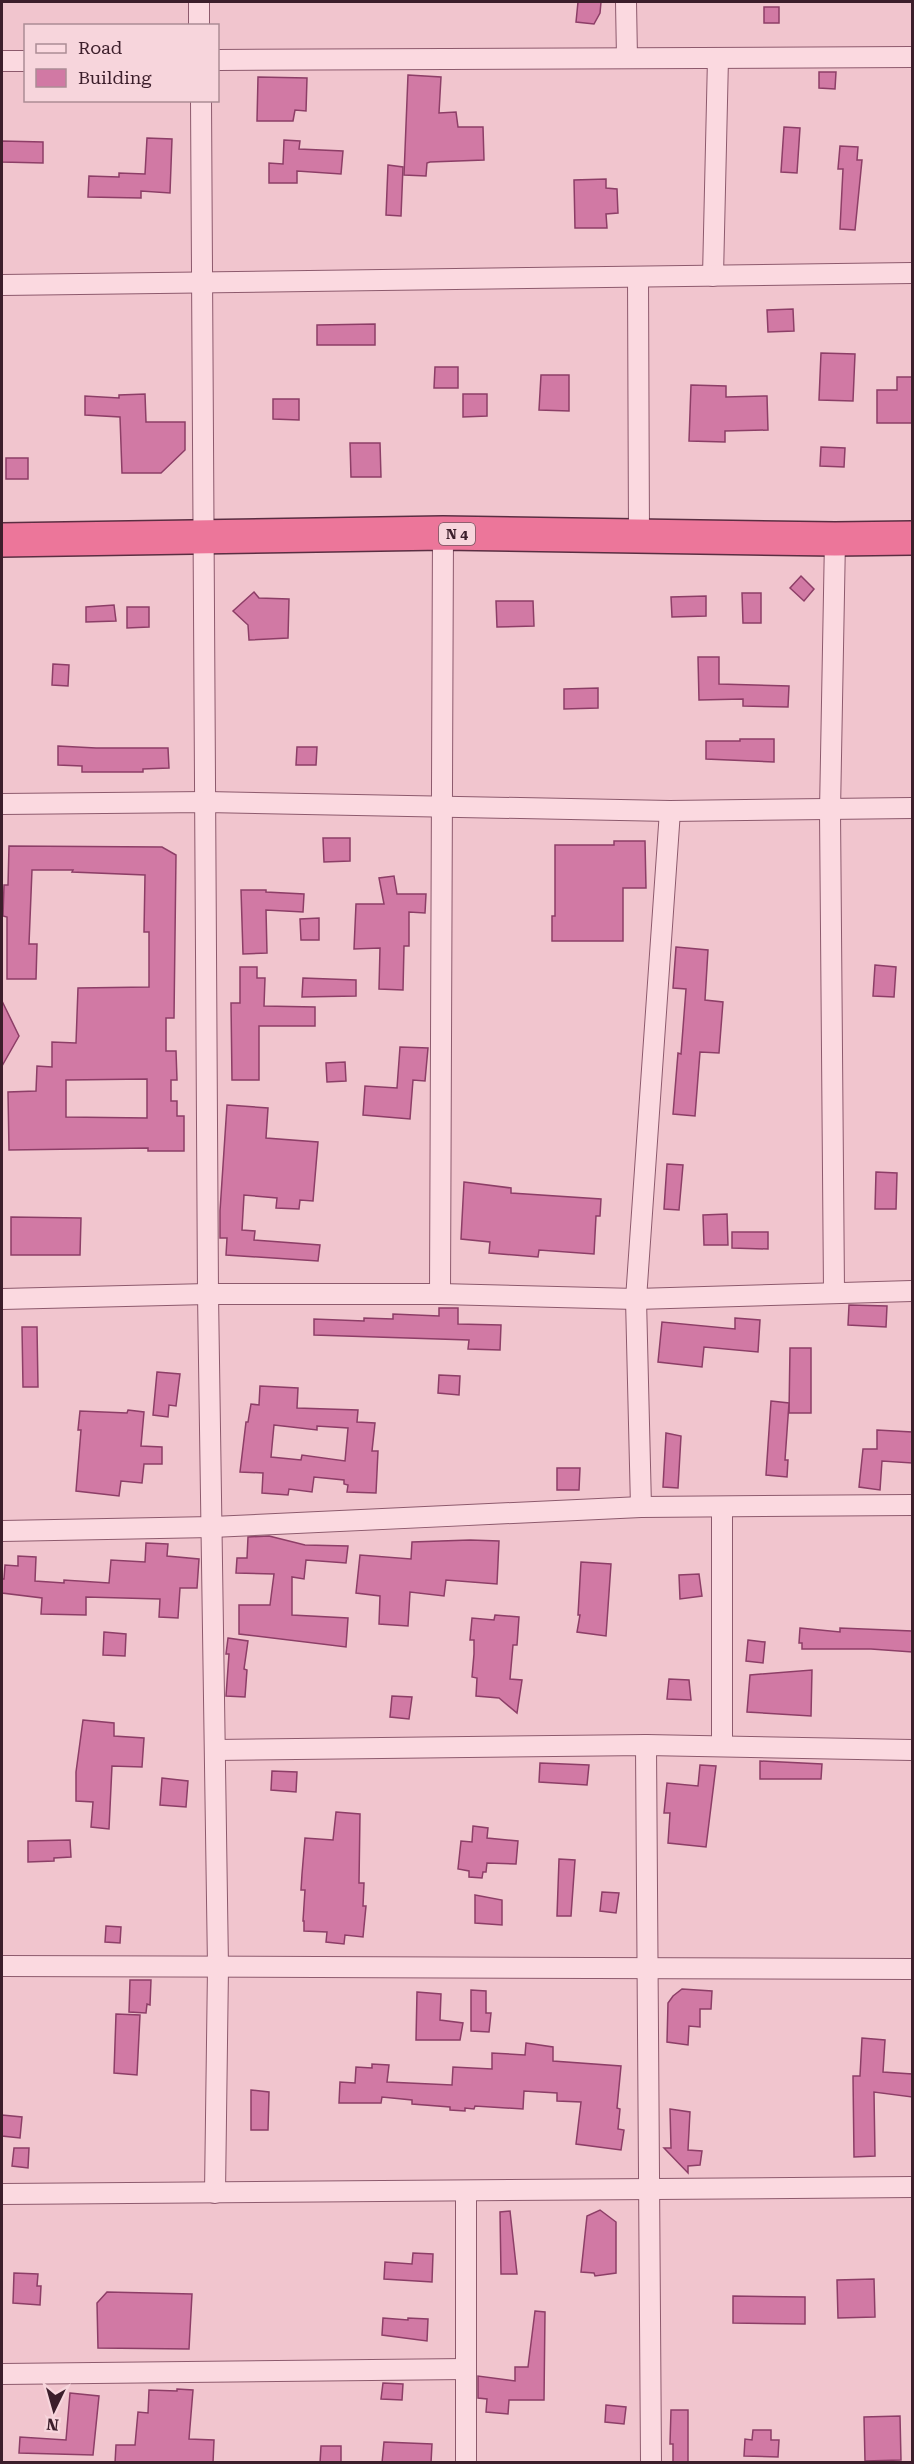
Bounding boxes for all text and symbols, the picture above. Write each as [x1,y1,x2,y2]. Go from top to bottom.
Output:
legend [24,24,219,102]
text: Road [78,37,123,58]
text: Building [78,67,152,88]
road number: N 4 [439,523,475,545]
north arrow [24,2380,84,2440]
text: N [46,2414,60,2434]

